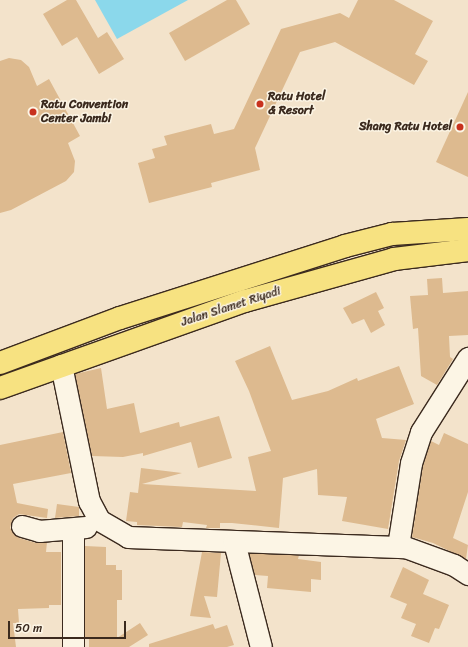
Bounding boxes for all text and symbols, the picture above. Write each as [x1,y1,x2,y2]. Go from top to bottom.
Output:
place label: Ratu Hotel & Resort [268,90,326,118]
place label: Ratu Convention Center Jambi [41,98,129,126]
marker: Ratu Hotel & Resort [255,99,265,109]
marker: Ratu Convention Center Jambi [28,107,38,117]
place label: Shang Ratu Hotel [359,120,452,134]
marker: Shang Ratu Hotel [455,122,465,132]
street label: Jalan Slamet Riyadi [180,284,282,330]
scale bar [10,613,128,639]
text: 50 m [15,617,42,639]

